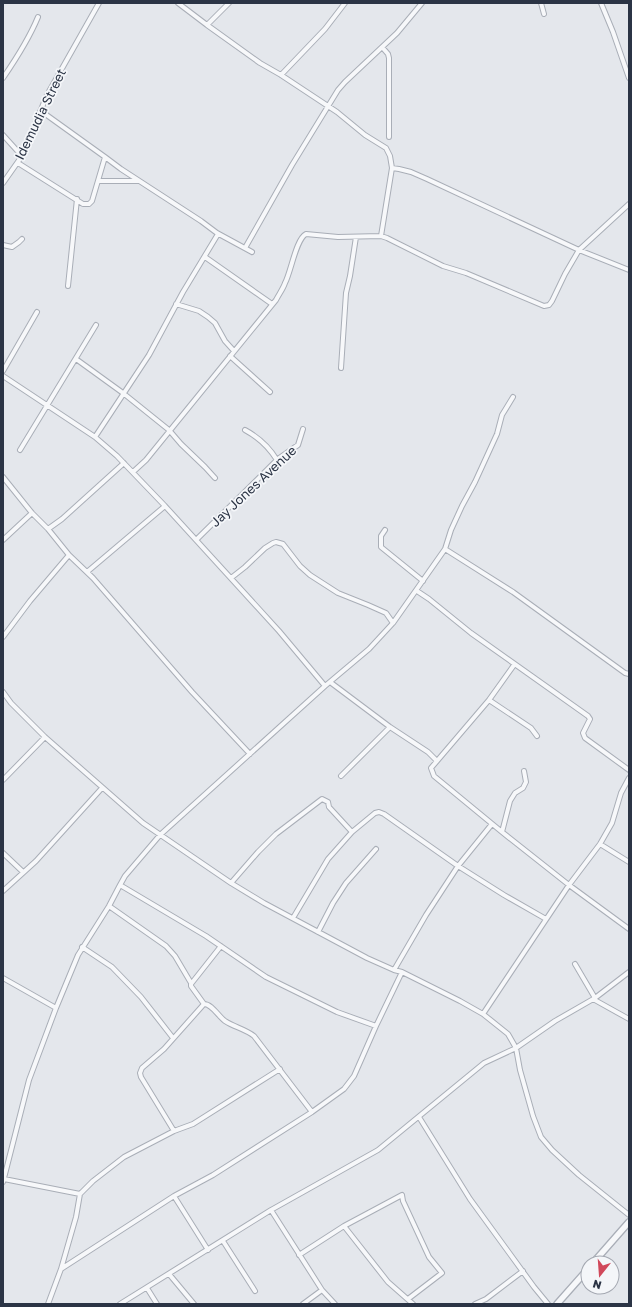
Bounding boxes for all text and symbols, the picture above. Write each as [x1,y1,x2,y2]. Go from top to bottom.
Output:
street label: Idemudia Street [11,66,69,162]
street label: Jay Jones Avenue [207,442,299,530]
north arrow [580,1255,620,1295]
text: N [591,1278,603,1292]

